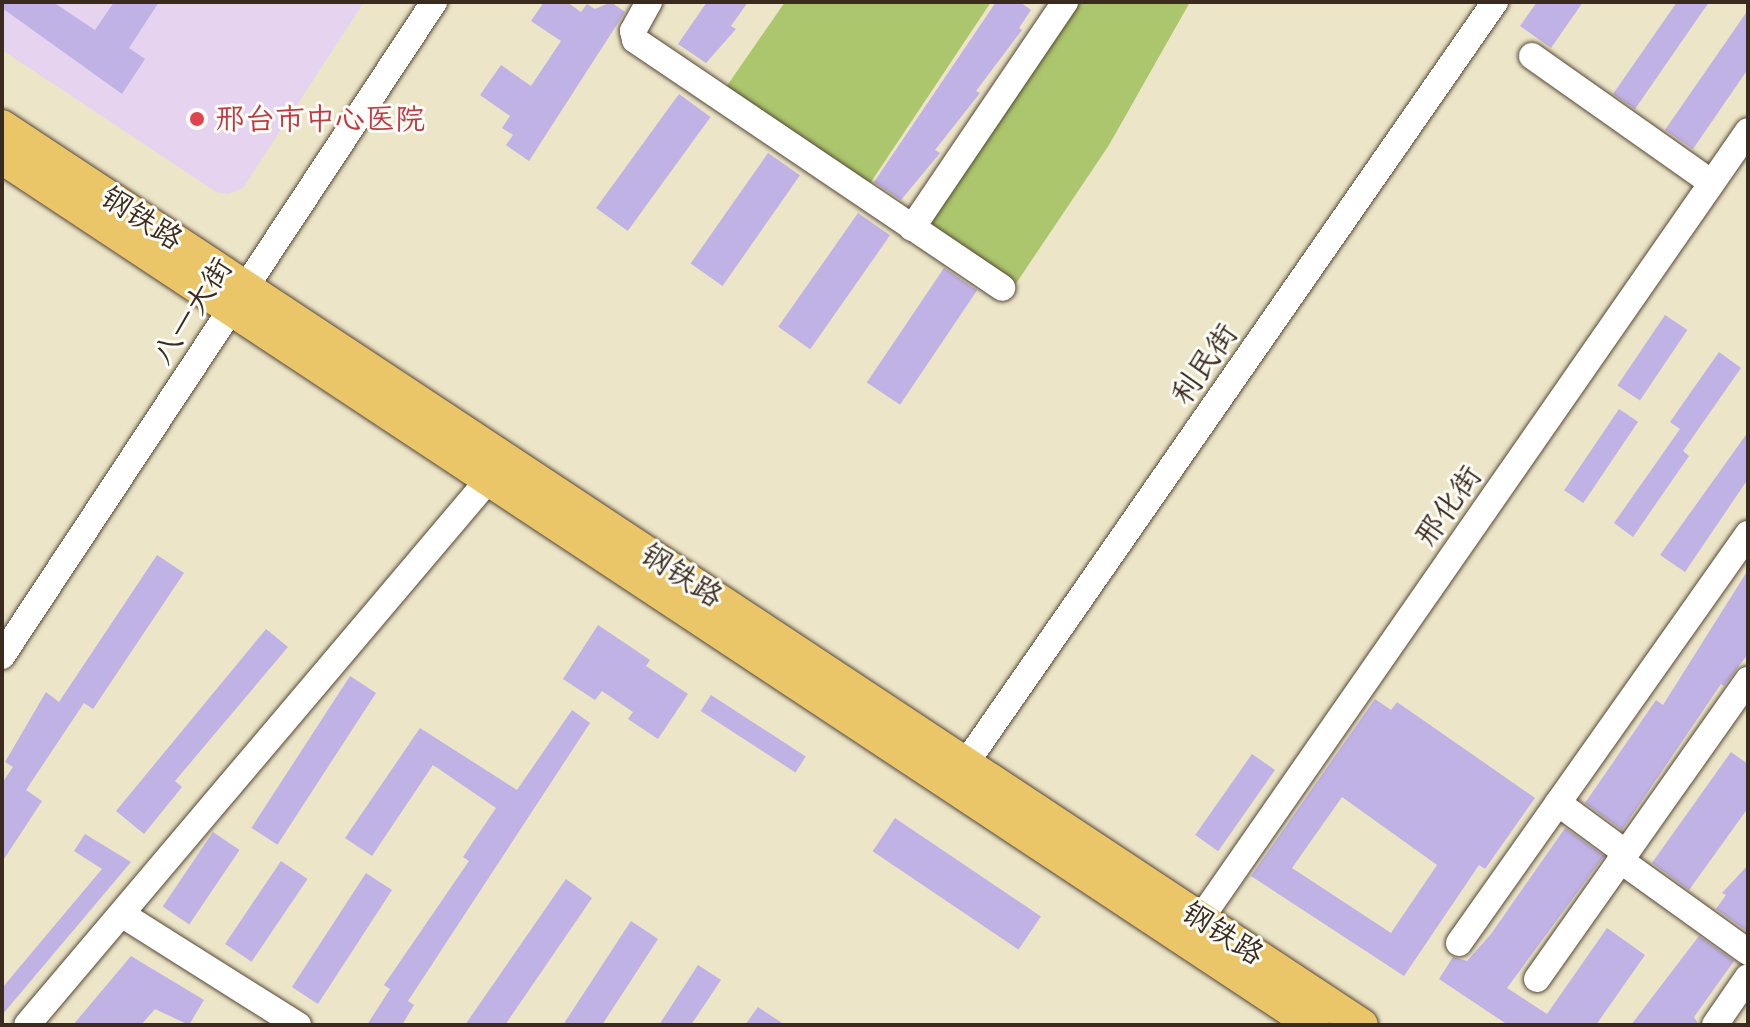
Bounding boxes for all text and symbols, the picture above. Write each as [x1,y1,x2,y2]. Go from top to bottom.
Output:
place label: 邢台市中心医院 [215,101,425,137]
marker: 邢台市中心医院 [186,108,208,130]
street label: 钢铁路 [94,178,190,258]
street label: 八一大街 [144,251,240,371]
street label: 利民街 [1163,317,1245,411]
street label: 邢化街 [1407,459,1489,553]
street label: 钢铁路 [634,535,730,615]
street label: 钢铁路 [1175,893,1271,973]

